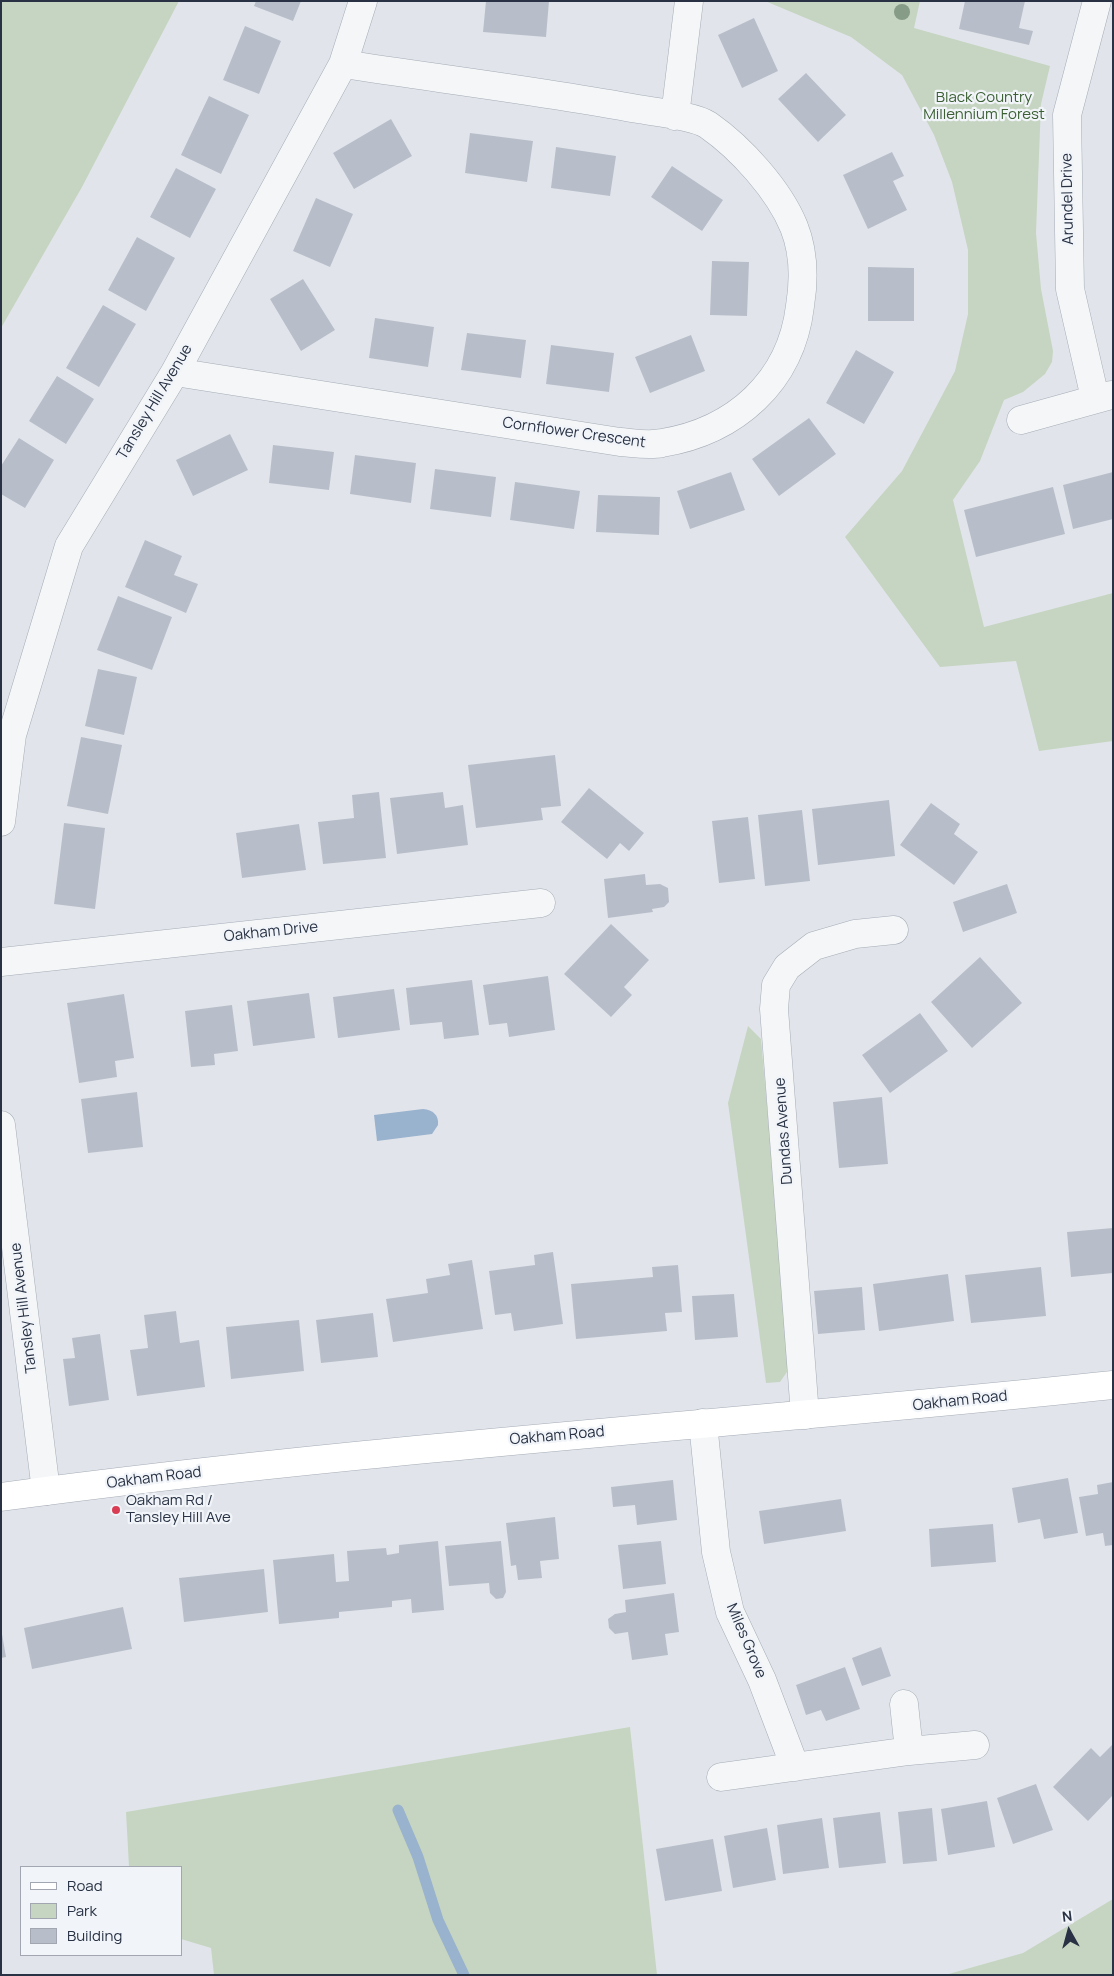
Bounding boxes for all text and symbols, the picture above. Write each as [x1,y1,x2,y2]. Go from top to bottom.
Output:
park label: Black Country Millennium Forest [923,89,1045,124]
street label: Arundel Drive [1058,153,1078,245]
street label: Tansley Hill Avenue [114,341,196,463]
street label: Cornflower Crescent [501,414,647,452]
street label: Oakham Drive [223,918,319,946]
street label: Dundas Avenue [771,1077,797,1185]
street label: Tansley Hill Avenue [7,1242,41,1374]
street label: Oakham Road [912,1387,1008,1415]
street label: Oakham Road [509,1423,605,1449]
street label: Oakham Road [106,1463,202,1493]
place label: Oakham Rd / Tansley Hill Ave [126,1492,231,1527]
marker: Oakham Rd / Tansley Hill Ave [110,1504,122,1516]
street label: Miles Grove [722,1601,770,1681]
legend [20,1866,182,1956]
text: Road [67,1875,103,1896]
text: Park [67,1900,97,1921]
north arrow [1044,1906,1094,1956]
text: N [1061,1906,1073,1926]
text: Building [67,1925,122,1946]

